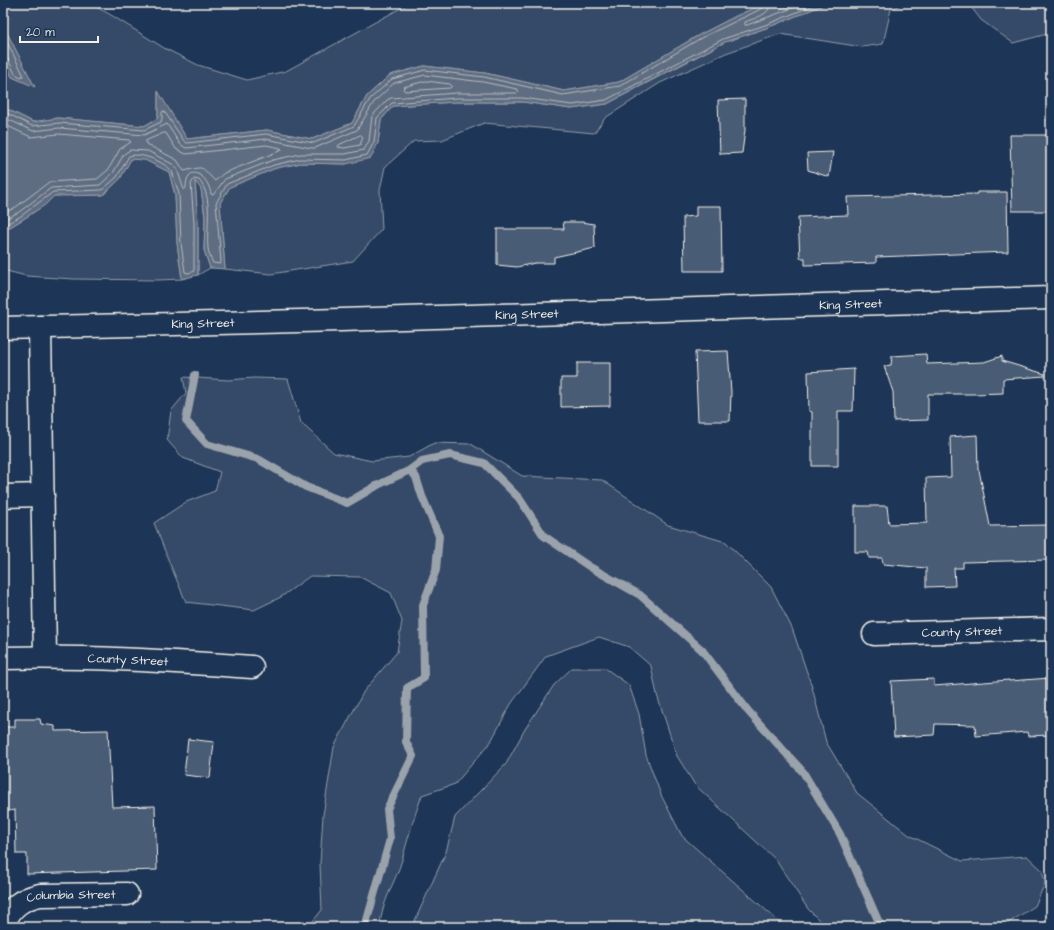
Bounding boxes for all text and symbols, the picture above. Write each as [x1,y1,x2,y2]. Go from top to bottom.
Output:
scale bar [20,18,98,44]
text: 20 m [26,24,55,41]
street label: King Street [819,295,883,315]
street label: King Street [495,305,559,325]
street label: King Street [171,315,235,334]
street label: County Street [921,622,1003,642]
street label: County Street [87,650,169,671]
street label: Columbia Street [24,886,116,907]

